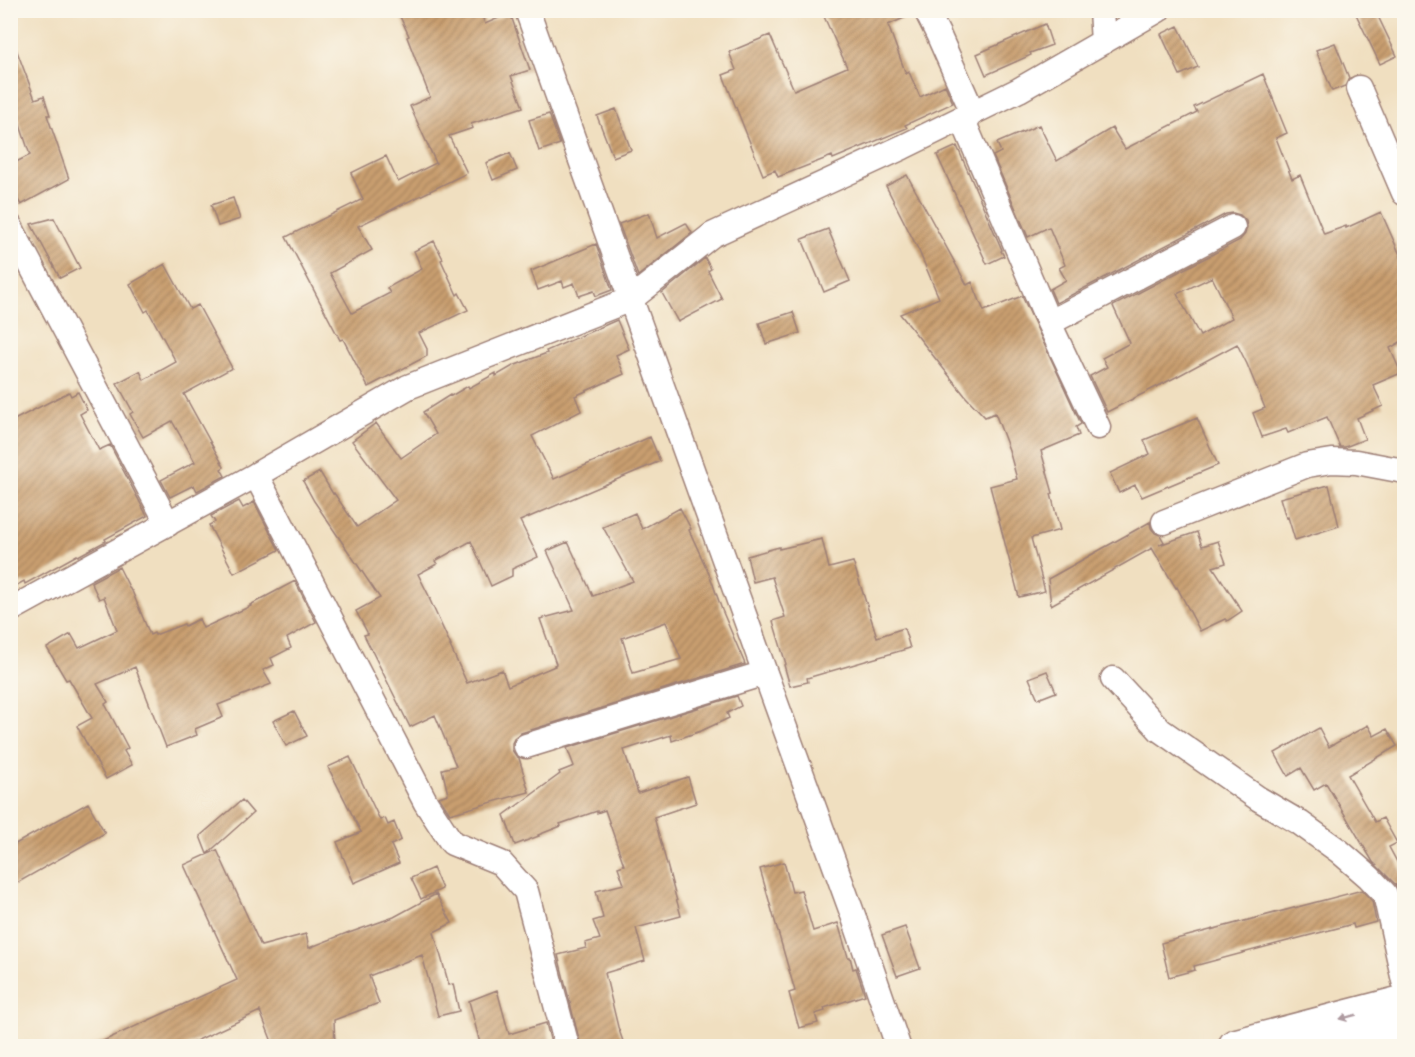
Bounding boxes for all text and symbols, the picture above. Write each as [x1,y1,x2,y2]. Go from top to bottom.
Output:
one-way arrow [1339,1012,1357,1022]

